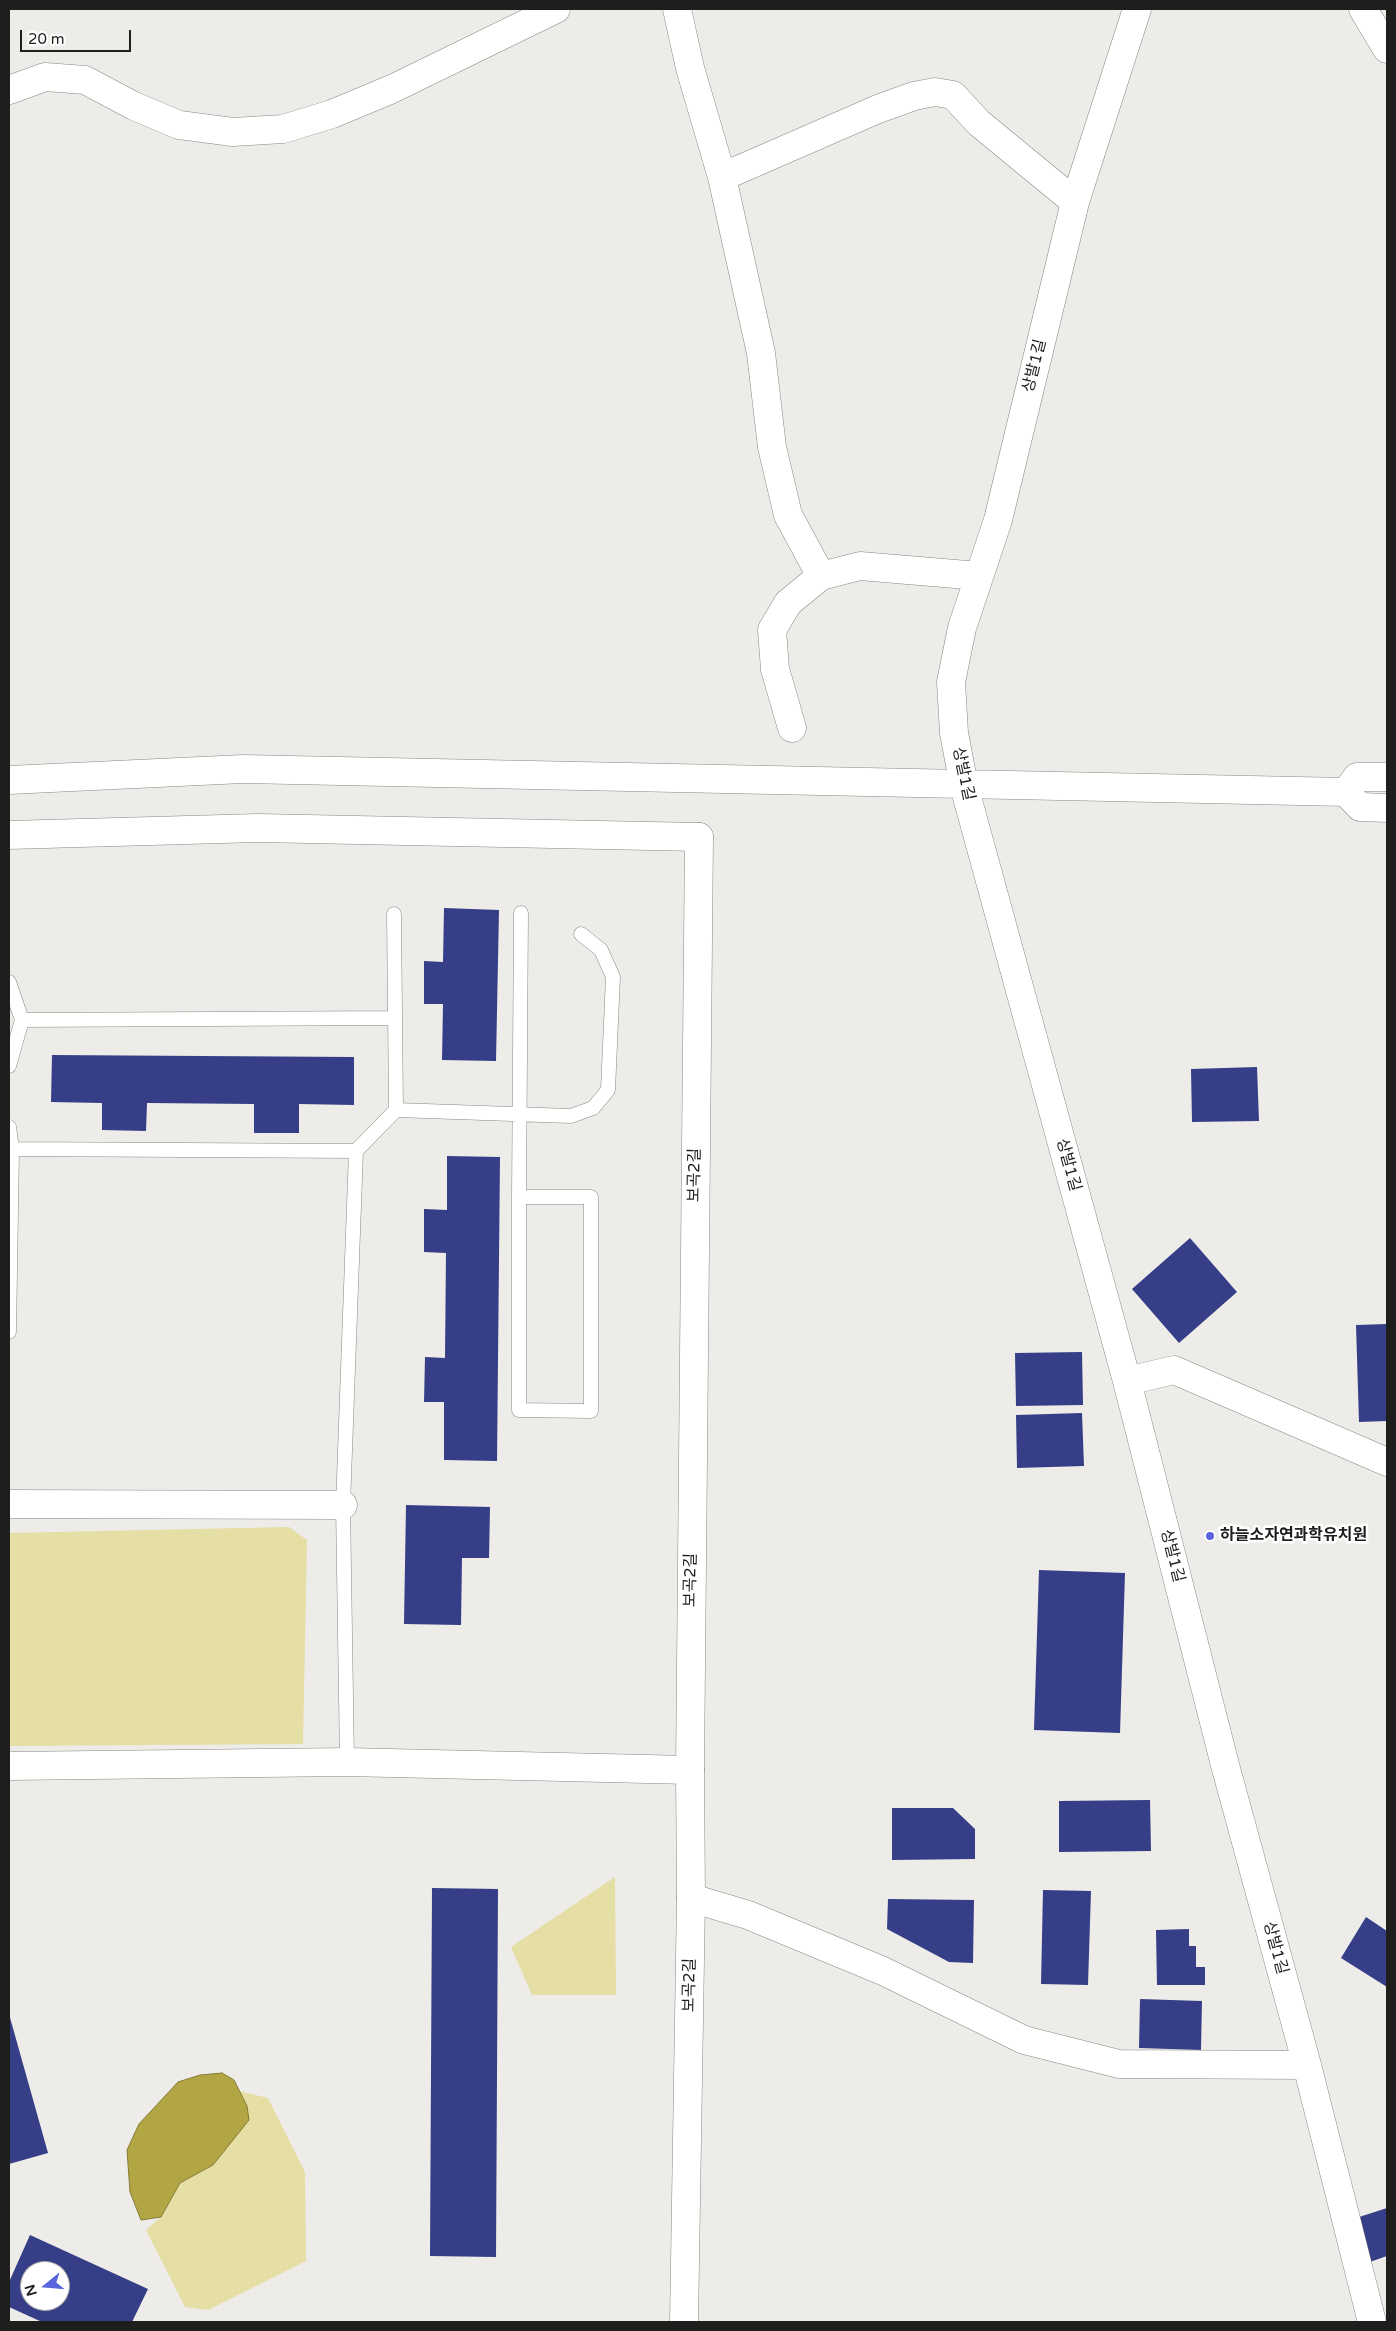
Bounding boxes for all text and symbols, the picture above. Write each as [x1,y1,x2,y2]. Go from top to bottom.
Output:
scale bar [22,20,134,52]
text: 20 m [28,30,65,48]
street label: 상발1길 [1019,337,1051,395]
street label: 상발1길 [948,745,978,803]
street label: 상발1길 [1052,1136,1084,1194]
street label: 보곡2길 [685,1148,705,1202]
place label: 하늘소자연과학유치원 [1220,1526,1367,1546]
street label: 상발1길 [1156,1527,1188,1585]
marker: 하늘소자연과학유치원 [1204,1530,1216,1542]
street label: 보곡2길 [681,1553,701,1607]
street label: 상발1길 [1259,1919,1291,1977]
street label: 보곡2길 [680,1958,700,2012]
north arrow [20,2261,70,2311]
text: N [21,2282,41,2298]

